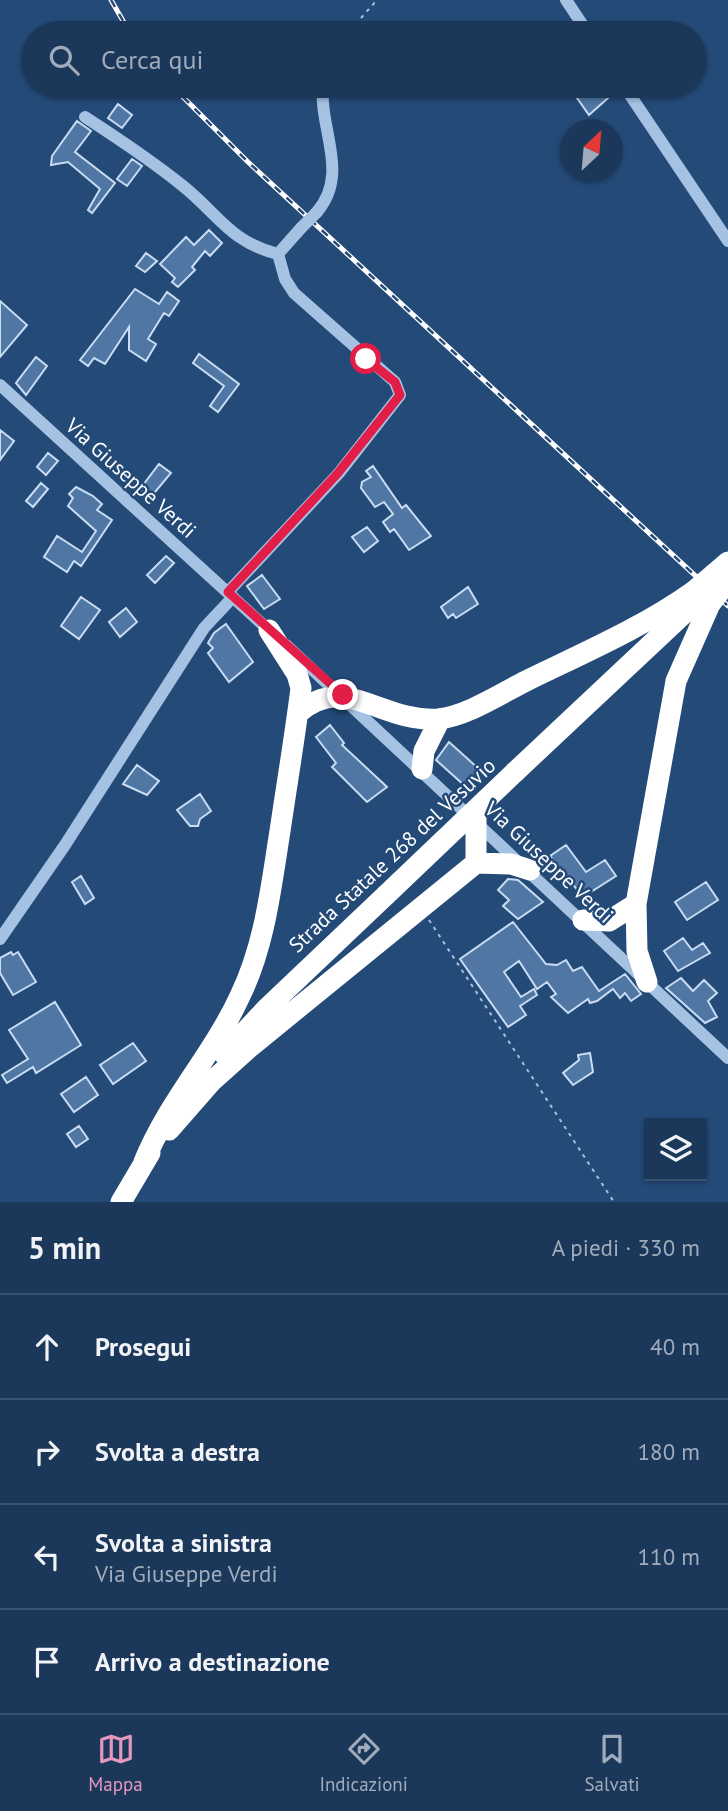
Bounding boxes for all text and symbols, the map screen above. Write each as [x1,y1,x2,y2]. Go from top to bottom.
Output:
search box [21,21,707,98]
icon: search [45,41,83,79]
text: Cerca qui [101,43,204,76]
north arrow [560,119,623,182]
route start [350,343,381,374]
street label: Via Giuseppe Verdi [59,412,202,544]
route end [327,679,358,710]
street label: Strada Statale 268 del Vesuvio [283,752,501,958]
street label: Via Giuseppe Verdi [478,795,619,929]
map controls [644,1118,707,1181]
button: layers [644,1118,707,1181]
text: 5 min [28,1228,101,1267]
text: A piedi · 330 m [552,1233,700,1262]
icon: ahead [28,1328,66,1366]
text: Prosegui [95,1330,191,1363]
text: 40 m [650,1332,700,1361]
icon: right [28,1433,66,1471]
text: Svolta a destra [95,1435,260,1468]
text: 180 m [638,1437,700,1466]
text: Svolta a sinistra [95,1526,272,1559]
icon: left [28,1538,66,1576]
text: 110 m [638,1542,700,1571]
text: Via Giuseppe Verdi [95,1559,278,1588]
icon: arrive [28,1643,66,1681]
text: Arrivo a destinazione [95,1645,330,1678]
tab: Mappa [88,1730,143,1796]
tab: Indicazioni [319,1730,408,1796]
tab: Salvati [584,1730,640,1796]

